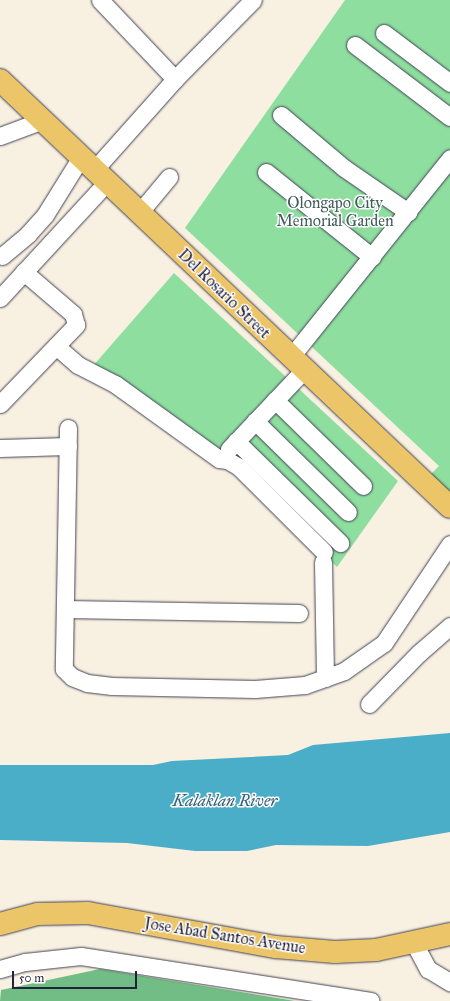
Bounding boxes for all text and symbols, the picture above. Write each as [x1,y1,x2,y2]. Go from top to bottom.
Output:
park label: Olongapo City Memorial Garden [276,193,394,231]
street label: Del Rosario Street [174,245,274,343]
water label: Kalaklan River [173,791,277,811]
street label: Jose Abad Santos Avenue [143,914,307,958]
scale bar [14,963,139,989]
text: 50 m [19,971,44,985]

